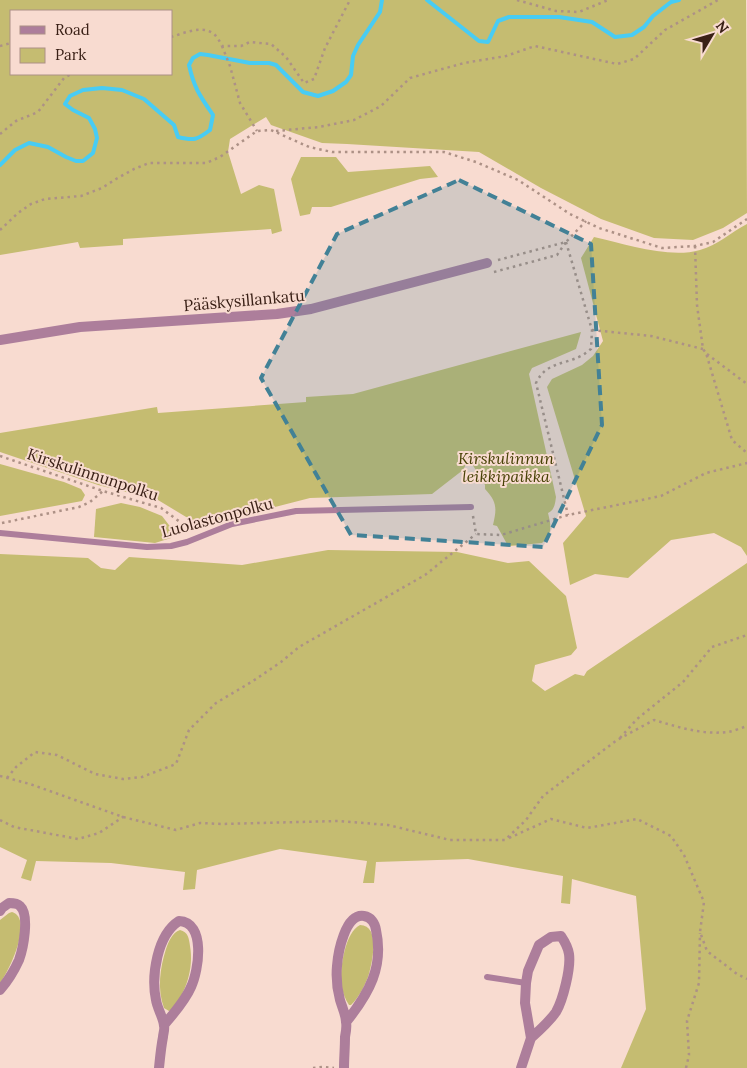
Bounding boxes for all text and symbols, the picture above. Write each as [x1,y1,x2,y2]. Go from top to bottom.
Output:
legend [10,10,172,75]
north arrow [687,10,737,60]
text: N [712,17,733,37]
text: Road [55,20,90,39]
text: Park [55,45,86,64]
street label: Pääskysillankatu [183,285,306,315]
street label: Kirskulinnunpolku [25,443,162,505]
park label: Kirskulinnun leikkipaikka [458,448,554,486]
street label: Luolastonpolku [159,492,275,542]

